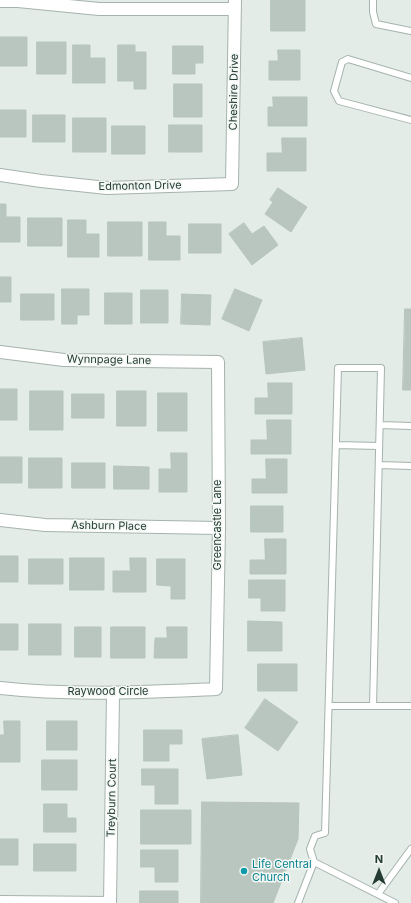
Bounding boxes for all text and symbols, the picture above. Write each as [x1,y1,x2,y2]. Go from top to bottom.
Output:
street label: Cheshire Drive [227,54,241,130]
street label: Edmonton Drive [98,179,182,193]
street label: Wynnpage Lane [67,353,151,367]
street label: Greencastle Lane [211,480,225,570]
street label: Ashburn Place [71,519,147,533]
street label: Raywood Circle [67,685,149,699]
street label: Treyburn Court [105,758,119,838]
north arrow [359,851,399,891]
text: N [375,852,383,866]
place label: Life Central Church [252,858,312,884]
marker: Life Central Church [239,866,249,876]

